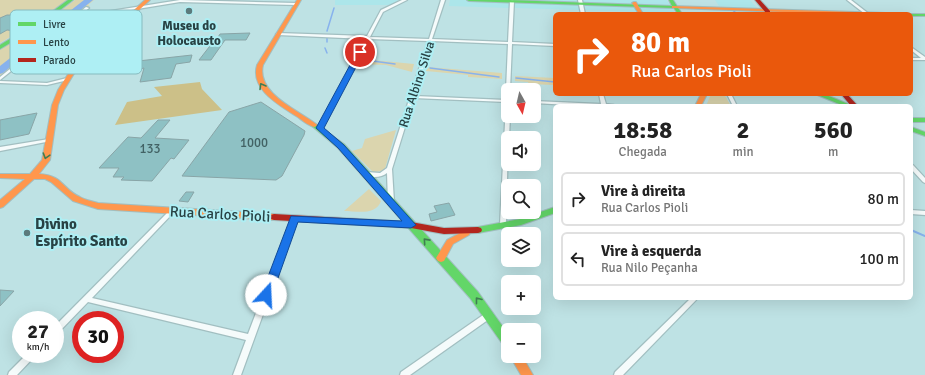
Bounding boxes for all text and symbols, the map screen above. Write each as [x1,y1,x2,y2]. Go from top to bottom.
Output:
marker: Museu do Holocausto [184,6,194,16]
legend [10,10,142,74]
text: Livre [43,18,66,31]
place label: Museu do Holocausto [157,18,221,49]
text: 80 m [631,26,690,60]
icon: right [565,28,617,80]
pin [343,35,377,69]
text: Lento [43,36,70,49]
street label: Rua Albino Silva [395,39,438,129]
icon: arrive [349,41,371,63]
text: Parado [43,54,76,67]
text: Rua Carlos Pioli [631,60,752,82]
one-way arrow [260,83,267,90]
north arrow [501,83,541,123]
map controls [501,83,541,363]
text: 18:58 [613,115,672,145]
text: 2 [737,115,749,145]
text: 560 [814,115,853,145]
button: sound [501,131,541,171]
house number: 1000 [240,135,268,151]
house number: 133 [139,141,161,157]
text: Chegada [619,144,667,160]
text: min [733,144,754,160]
text: m [828,144,838,160]
one-way arrow [42,152,51,159]
button: search [501,179,541,219]
text: Vire à direita [601,182,685,200]
icon: right [567,188,589,210]
text: 80 m [868,190,899,208]
text: Rua Carlos Pioli [601,200,688,216]
street label: Rua Carlos Pioli [169,202,271,226]
place label: Divino Espírito Santo [35,215,128,250]
button: layers [501,227,541,267]
marker: Divino Espírito Santo [22,228,32,238]
one-way arrow [424,238,431,246]
text: Vire à esquerda [601,242,701,260]
icon: left [567,248,589,270]
text: 100 m [859,250,899,268]
text: Rua Nilo Peçanha [601,260,698,276]
position arrow [245,274,287,316]
button: + [501,275,541,315]
one-way arrow [476,297,483,304]
speed limit sign: 30 [72,311,124,363]
text: 27 [27,319,49,344]
button: − [501,323,541,363]
text: km/h [27,341,49,353]

